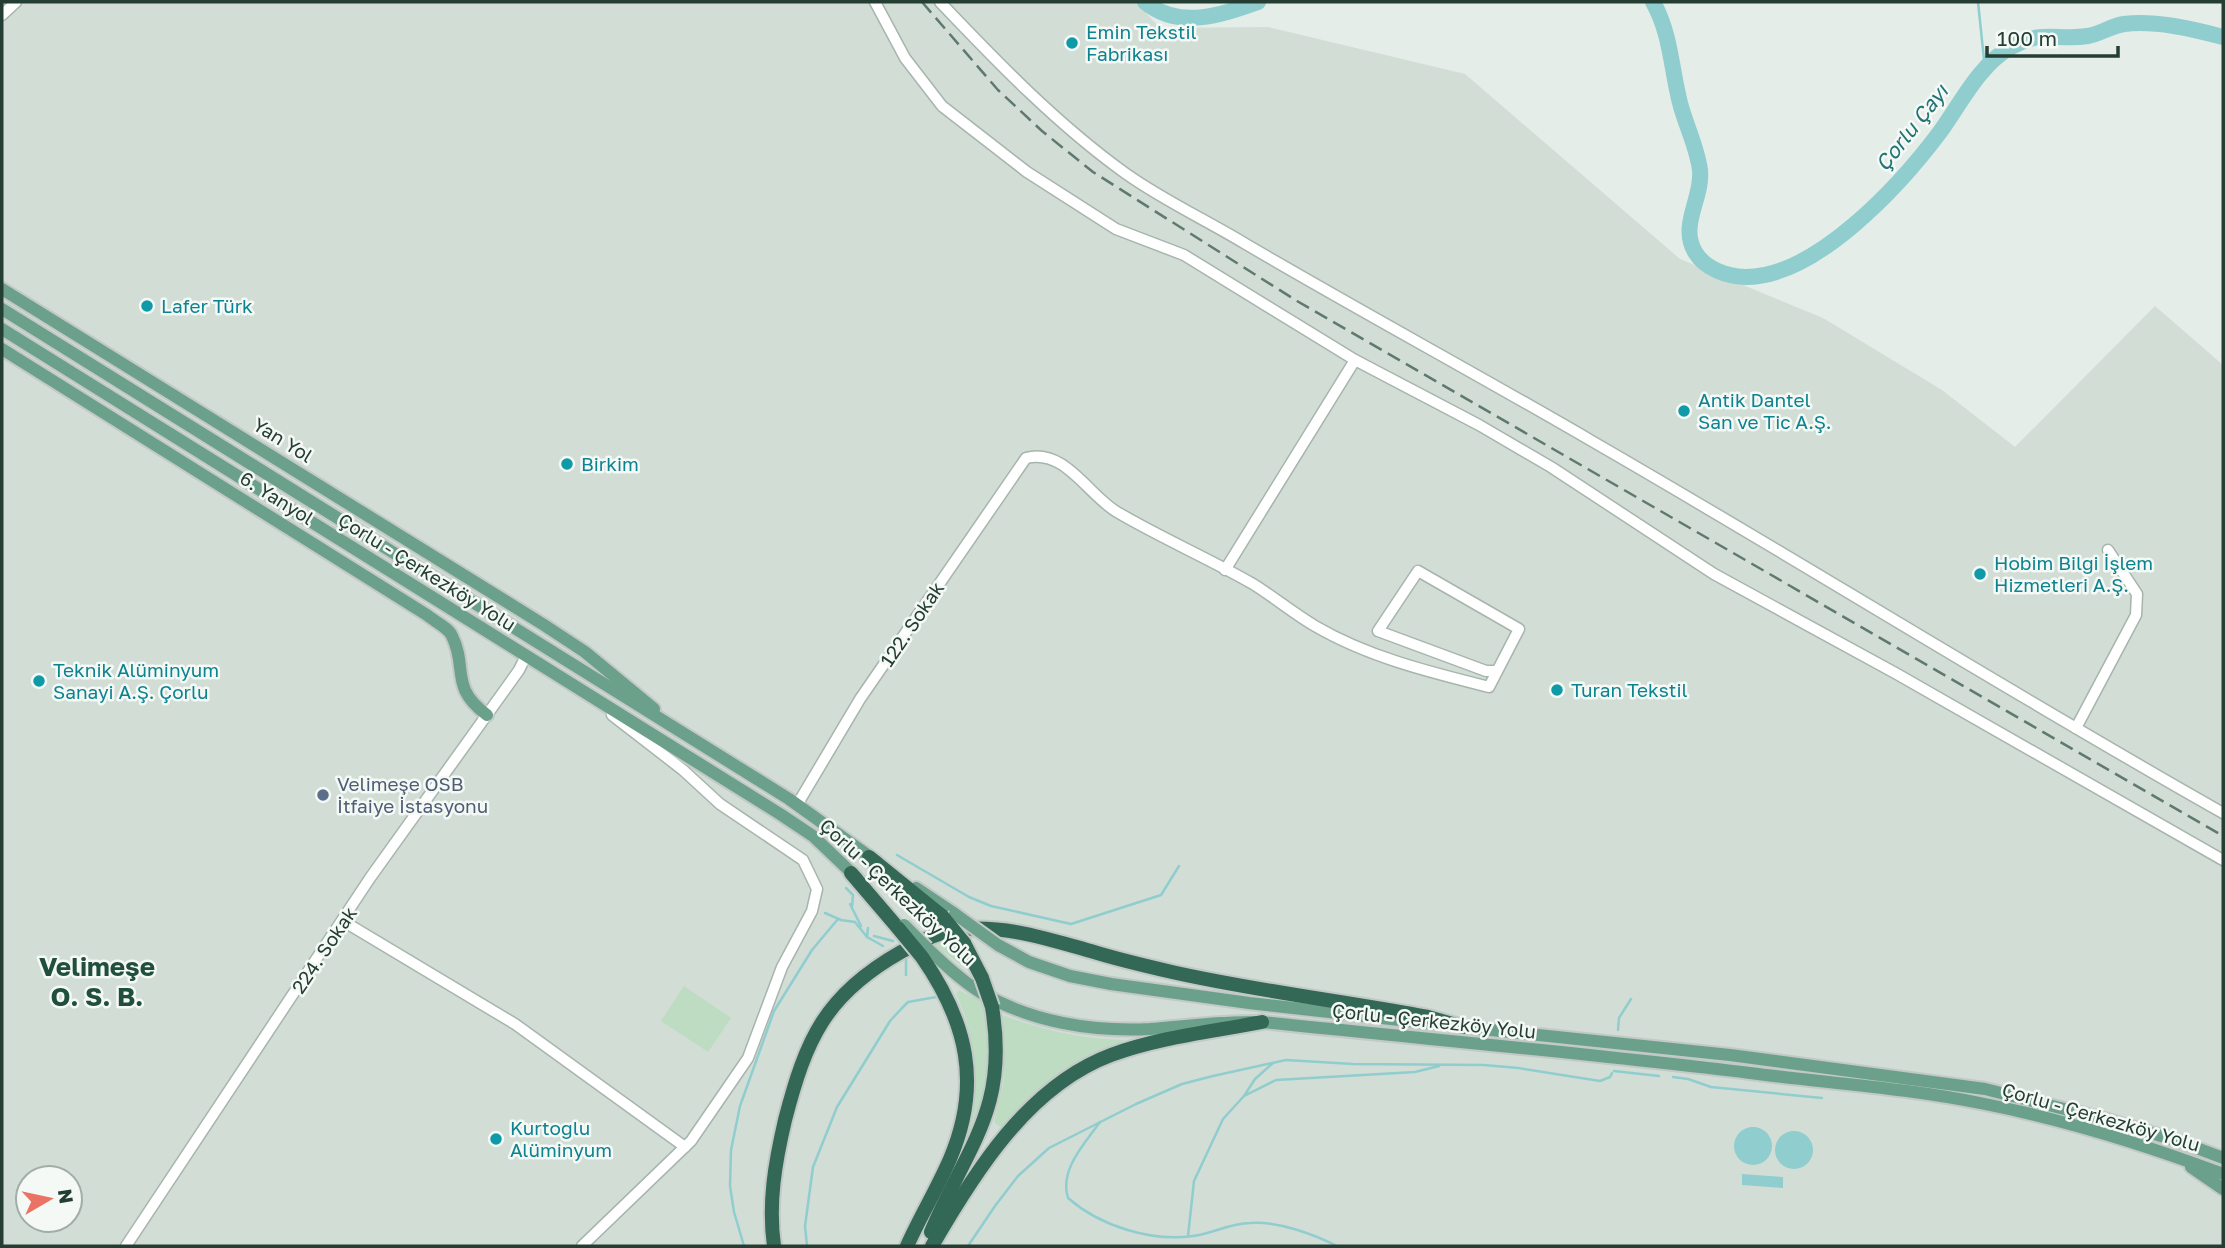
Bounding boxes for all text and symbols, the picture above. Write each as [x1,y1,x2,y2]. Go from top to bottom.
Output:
scale bar [1987,14,2118,58]
place label: Emin Tekstil Fabrikası [1086,20,1197,65]
text: 100 m [1997,25,2057,51]
marker: Emin Tekstil Fabrikası [1064,35,1080,51]
water label: Çorlu Çayı [1869,78,1954,176]
place label: Lafer Türk [161,294,253,317]
marker: Lafer Türk [139,298,155,314]
place label: Antik Dantel San ve Tic A.Ş. [1698,388,1831,433]
marker: Antik Dantel San ve Tic A.Ş. [1676,403,1692,419]
street label: Yan Yol [249,412,317,467]
place label: Birkim [581,452,639,475]
marker: Birkim [559,456,575,472]
street label: 6. Yanyol [236,466,318,529]
street label: Çorlu - Çerkezköy Yolu [334,508,520,636]
place label: Hobim Bilgi İşlem Hizmetleri A.Ş. [1994,551,2153,596]
marker: Hobim Bilgi İşlem Hizmetleri A.Ş. [1972,566,1988,582]
street label: 122. Sokak [875,577,948,670]
place label: Teknik Alüminyum Sanayi A.Ş. Çorlu [53,658,219,703]
marker: Teknik Alüminyum Sanayi A.Ş. Çorlu [31,673,47,689]
place label: Turan Tekstil [1571,678,1688,701]
marker: Turan Tekstil [1549,682,1565,698]
place label: Velimeşe OSB İtfaiye İstasyonu [337,772,488,817]
marker: Velimeşe OSB İtfaiye İstasyonu [315,787,331,803]
street label: Çorlu - Çerkezköy Yolu [816,813,981,970]
street label: 224. Sokak [286,902,361,997]
district label: Velimeşe O. S. B. [39,951,155,1012]
street label: Çorlu - Çerkezköy Yolu [1331,998,1537,1043]
street label: Çorlu - Çerkezköy Yolu [2000,1077,2203,1156]
place label: Kurtoğlu Alüminyum [510,1116,612,1161]
marker: Kurtoğlu Alüminyum [488,1131,504,1147]
north arrow [14,1164,84,1234]
text: N [54,1187,79,1205]

